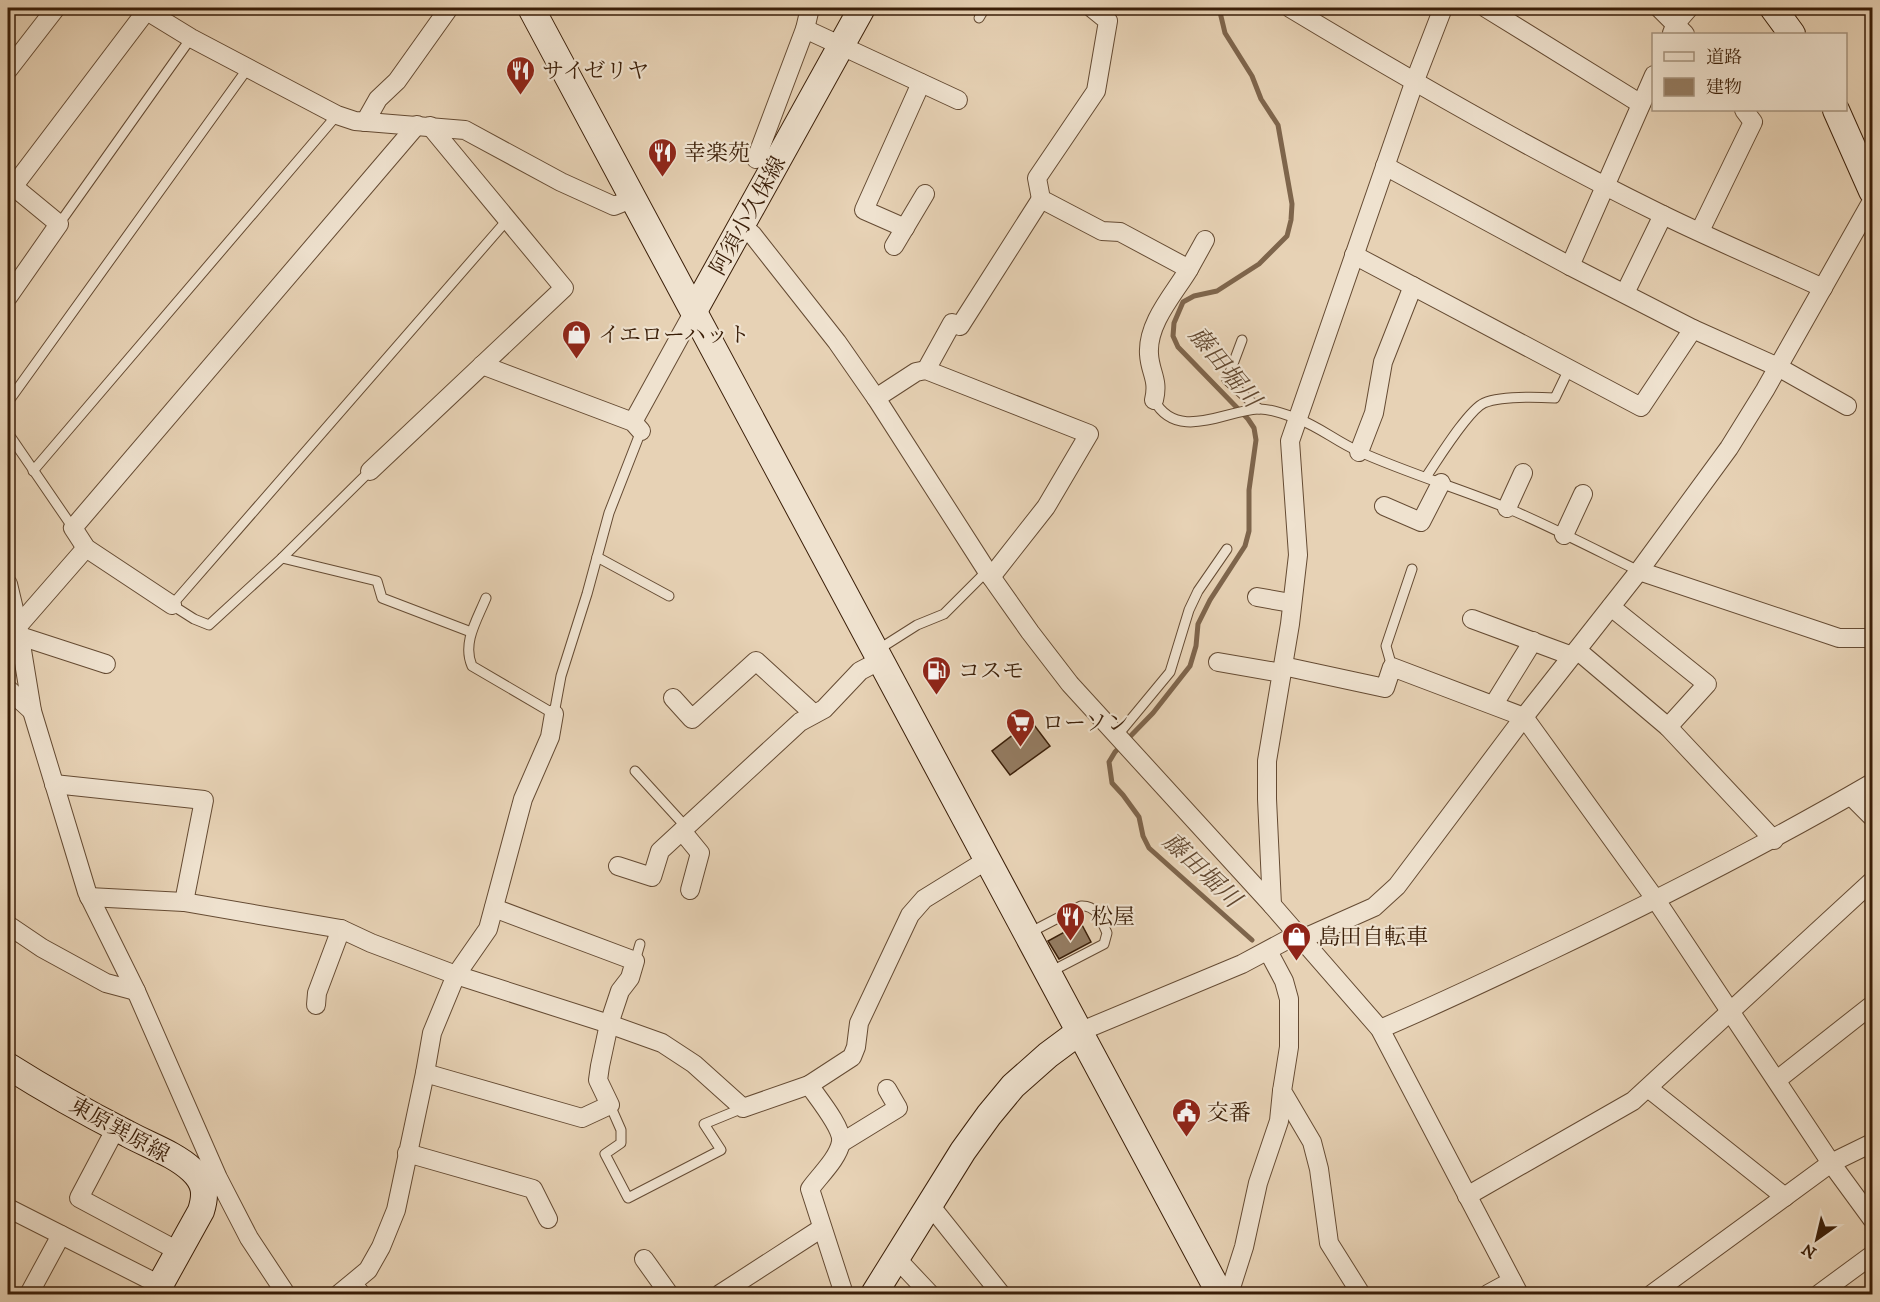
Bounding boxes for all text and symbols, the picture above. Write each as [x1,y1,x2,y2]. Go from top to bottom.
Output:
legend [1652,33,1847,111]
text: 道路 [1706,47,1742,69]
restaurant icon: サイゼリヤ [505,54,537,96]
place label: サイゼリヤ [542,58,649,85]
text: 建物 [1706,77,1742,99]
restaurant icon: 幸楽苑 [647,136,679,178]
place label: 幸楽苑 [684,140,750,167]
street label: 阿須小久保線 [705,151,792,280]
shop icon: イエローハット [561,318,593,360]
water label: 藤田堀川 [1182,321,1269,416]
place label: イエローハット [598,322,750,349]
fuel station icon: コスモ [921,654,953,696]
place label: コスモ [958,658,1024,685]
supermarket icon: ローソン [1005,706,1037,748]
place label: ローソン [1042,710,1129,737]
water label: 藤田堀川 [1156,827,1249,916]
restaurant icon: 松屋 [1054,900,1086,942]
place label: 松屋 [1091,904,1135,931]
shop icon: 島田自転車 [1281,920,1313,962]
place label: 島田自転車 [1318,924,1428,951]
street label: 東原巽原線 [65,1092,174,1169]
public building icon: 交番 [1170,1096,1202,1138]
place label: 交番 [1207,1100,1251,1127]
north arrow [1787,1209,1847,1269]
text: N [1798,1239,1820,1263]

